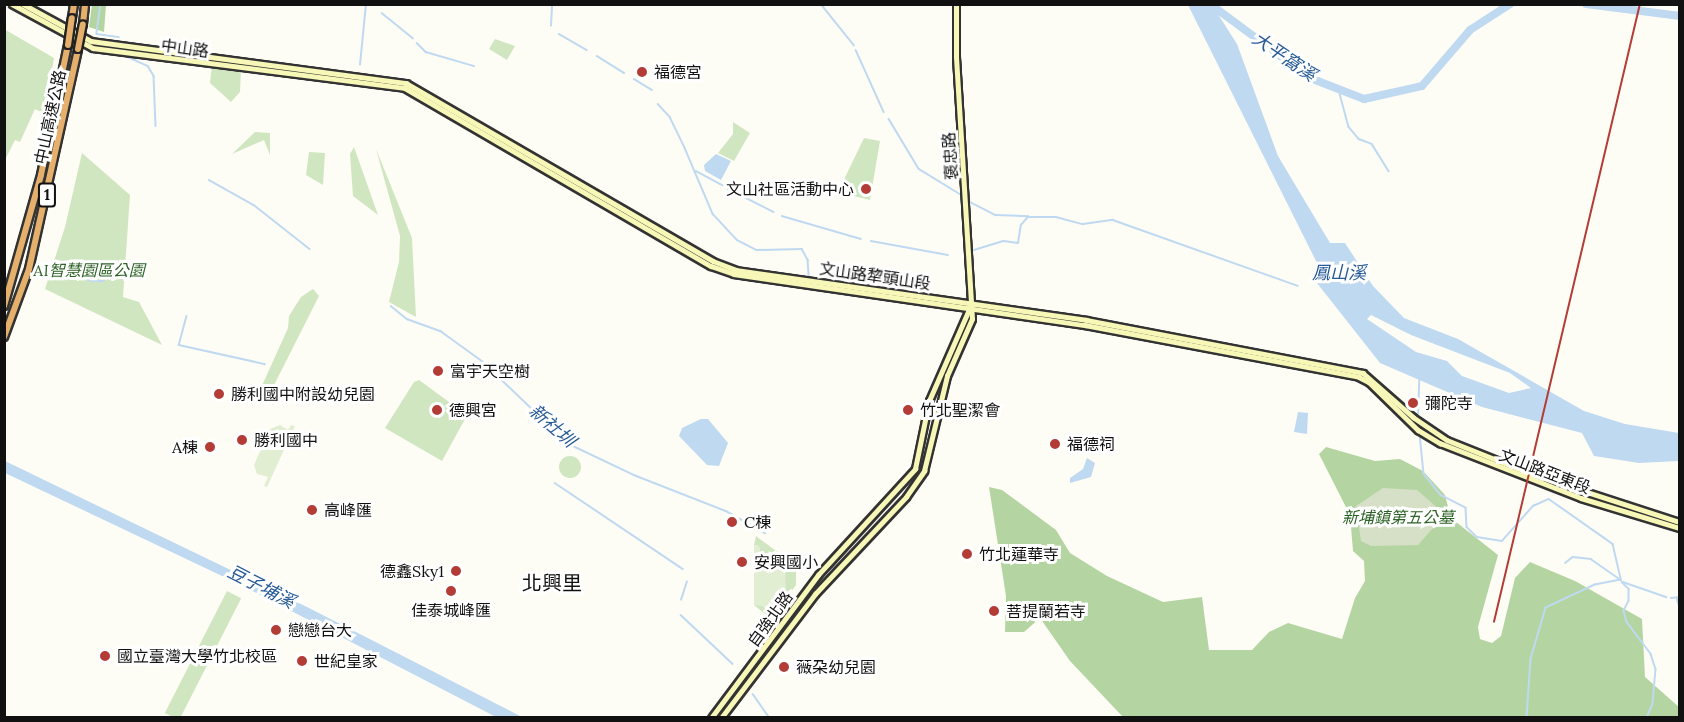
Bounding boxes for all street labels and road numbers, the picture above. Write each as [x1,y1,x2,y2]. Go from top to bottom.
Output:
street label: 中山路 [160,35,210,61]
street label: 中山高速公路 [31,68,69,166]
street label: 褒忠路 [939,131,961,181]
road number: 1 [36,183,57,207]
street label: 文山路犂頭山段 [818,259,932,293]
street label: 文山路亞東段 [1497,445,1593,497]
street label: 自強北路 [743,587,797,651]

